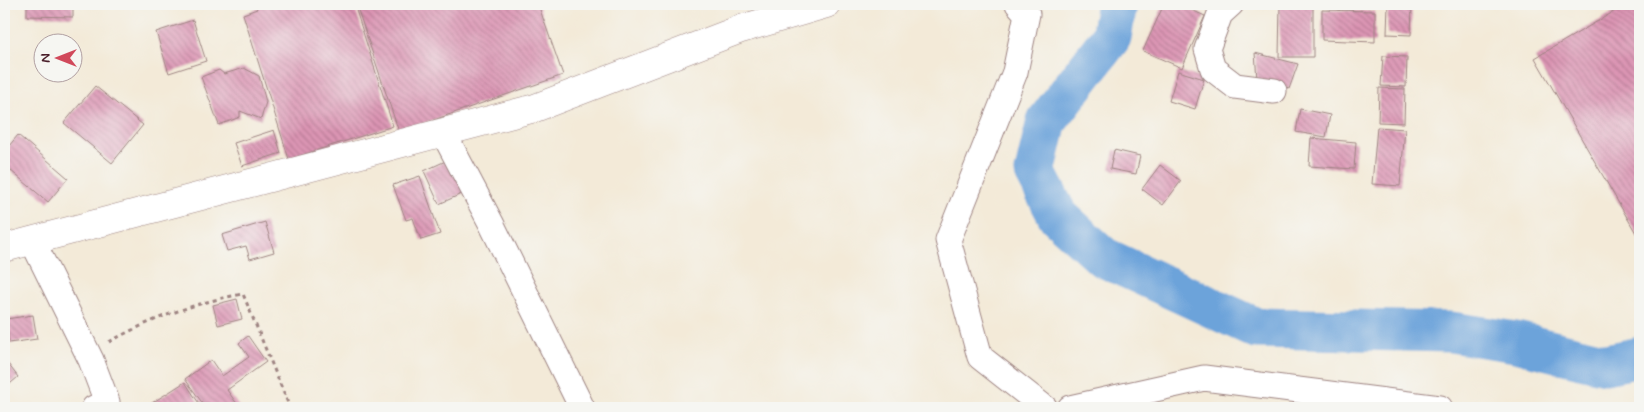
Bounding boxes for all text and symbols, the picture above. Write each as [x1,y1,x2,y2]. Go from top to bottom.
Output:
north arrow [32,32,82,82]
text: N [37,53,55,63]

